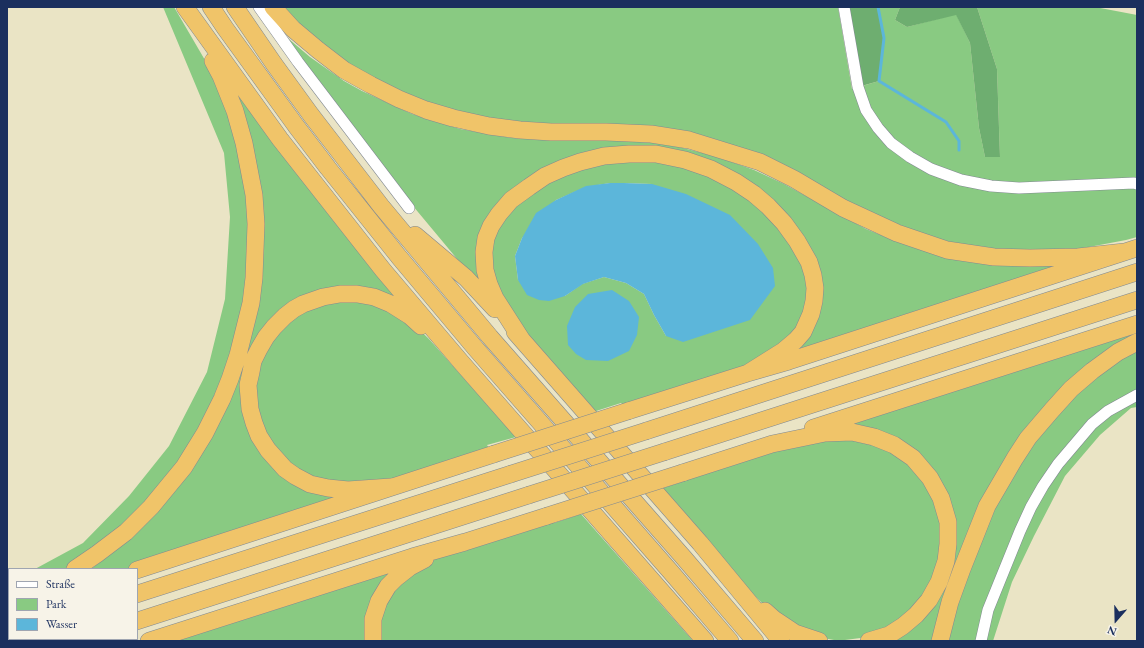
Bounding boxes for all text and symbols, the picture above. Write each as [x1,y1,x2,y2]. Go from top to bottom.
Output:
legend [8,568,138,640]
text: Straße [46,576,75,592]
text: Park [46,596,66,612]
north arrow [1096,600,1136,640]
text: Wasser [46,616,77,632]
text: N [1105,623,1118,639]

